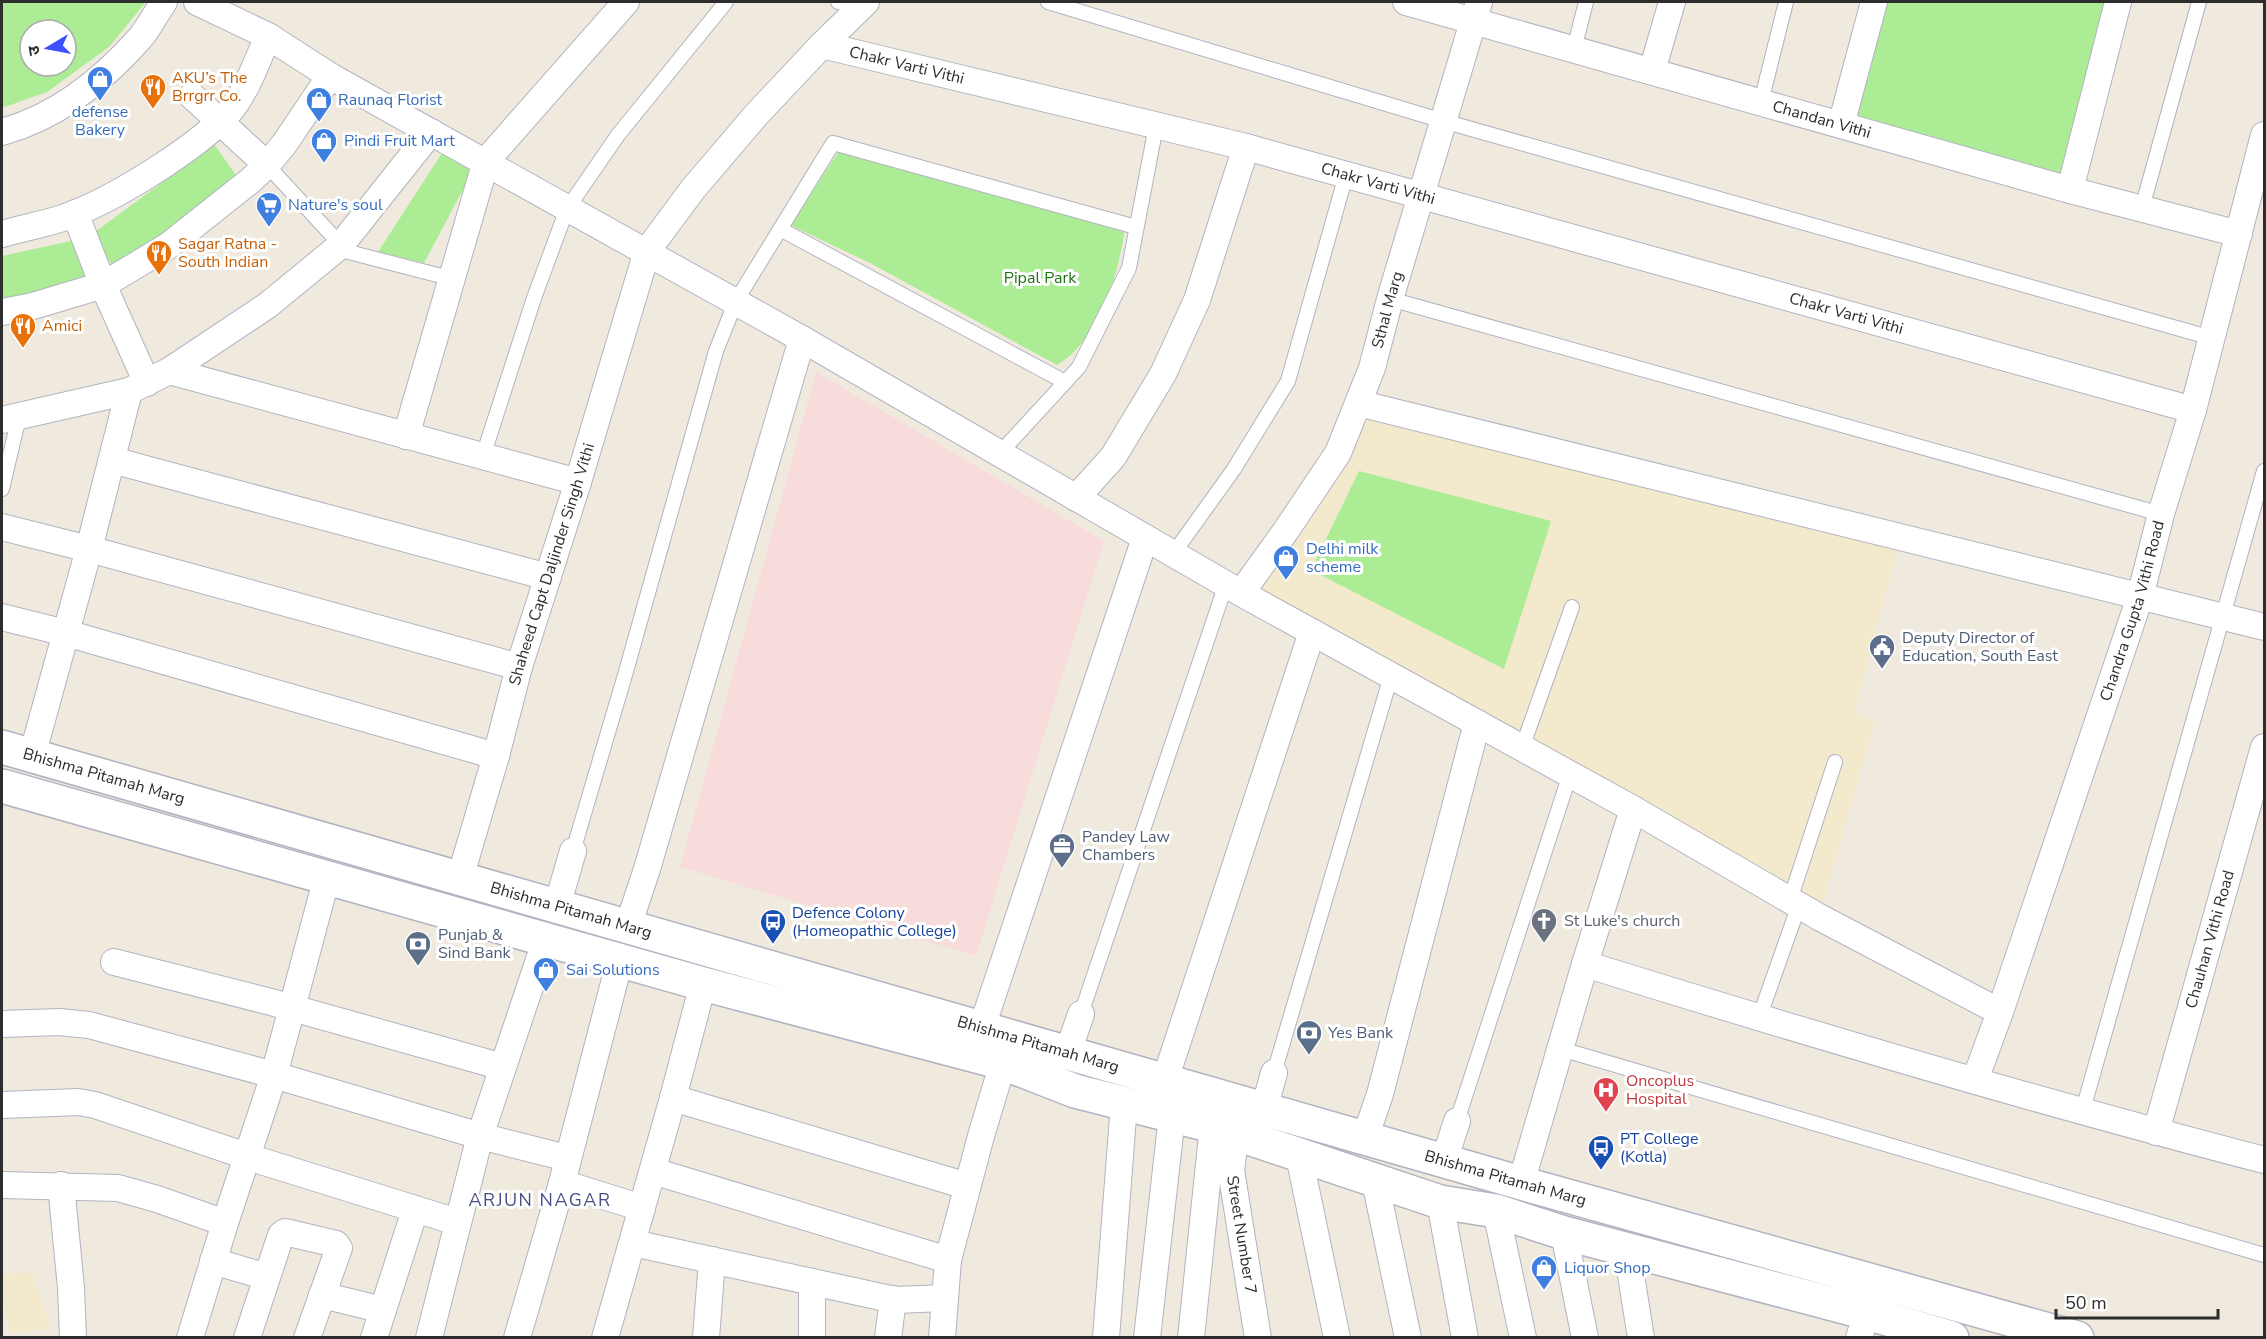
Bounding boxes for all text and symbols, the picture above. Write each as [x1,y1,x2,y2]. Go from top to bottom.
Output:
north arrow [18,18,78,78]
street label: Chakr Varti Vithi [847,41,966,90]
text: उ [22,43,46,57]
shop icon: defense Bakery [85,64,115,102]
place label: AKU’s The Brrgrr Co. [172,67,247,107]
restaurant icon: AKU’s The Brrgrr Co. [138,72,168,110]
shop icon: Raunaq Florist [304,85,334,123]
place label: Raunaq Florist [338,89,443,111]
street label: Chandan Vithi [1770,95,1874,144]
place label: defense Bakery [72,101,128,141]
shop icon: Pindi Fruit Mart [309,126,339,164]
place label: Pindi Fruit Mart [344,130,455,152]
street label: Chakr Varti Vithi [1318,157,1438,210]
supermarket icon: Nature's soul [254,190,284,228]
place label: Nature's soul [288,194,383,216]
place label: Sagar Ratna - South Indian [178,233,277,273]
restaurant icon: Sagar Ratna - South Indian [144,238,174,276]
park label: Pipal Park [1004,267,1077,289]
street label: Sthal Marg [1367,269,1409,351]
street label: Chakr Varti Vithi [1787,287,1906,340]
restaurant icon: Amici [8,311,38,349]
place label: Amici [42,315,82,337]
street label: Shaheed Capt Daljinder Singh Vithi [504,440,600,688]
street label: Chandra Gupta Vithi Road [2095,518,2170,704]
place label: Delhi milk scheme [1306,538,1379,578]
shop icon: Delhi milk scheme [1271,543,1301,581]
place label: Deputy Director of Education, South East [1902,627,2058,667]
public building icon: Deputy Director of Education, South East [1867,632,1897,670]
street label: Bhishma Pitamah Marg [20,743,187,810]
place label: Pandey Law Chambers [1082,826,1170,866]
office icon: Pandey Law Chambers [1047,831,1077,869]
street label: Chauhan Vithi Road [2180,868,2240,1011]
street label: Bhishma Pitamah Marg [488,877,654,944]
place label: Defence Colony (Homeopathic College) [792,902,957,942]
church icon: St Luke's church [1529,906,1559,944]
bus stop icon: Defence Colony (Homeopathic College) [758,907,788,945]
place label: St Luke's church [1564,910,1680,932]
place label: Punjab & Sind Bank [438,924,511,964]
bank icon: Punjab & Sind Bank [403,929,433,967]
shop icon: Sai Solutions [531,955,561,993]
place label: Sai Solutions [566,959,660,981]
street label: Bhishma Pitamah Marg [955,1011,1122,1078]
bank icon: Yes Bank [1294,1018,1324,1056]
place label: Yes Bank [1327,1022,1394,1044]
place label: Oncoplus Hospital [1626,1070,1694,1110]
hospital icon: Oncoplus Hospital [1591,1075,1621,1113]
place label: PT College (Kotla) [1620,1128,1698,1168]
bus stop icon: PT College (Kotla) [1586,1133,1616,1171]
street label: Bhishma Pitamah Marg [1422,1145,1589,1212]
street label: Street Number 7 [1221,1174,1262,1296]
district label: ARJUN NAGAR [468,1188,612,1212]
shop icon: Liquor Shop [1529,1253,1559,1291]
place label: Liquor Shop [1564,1257,1651,1279]
scale bar [2056,1282,2218,1320]
text: 50 m [2065,1291,2107,1315]

